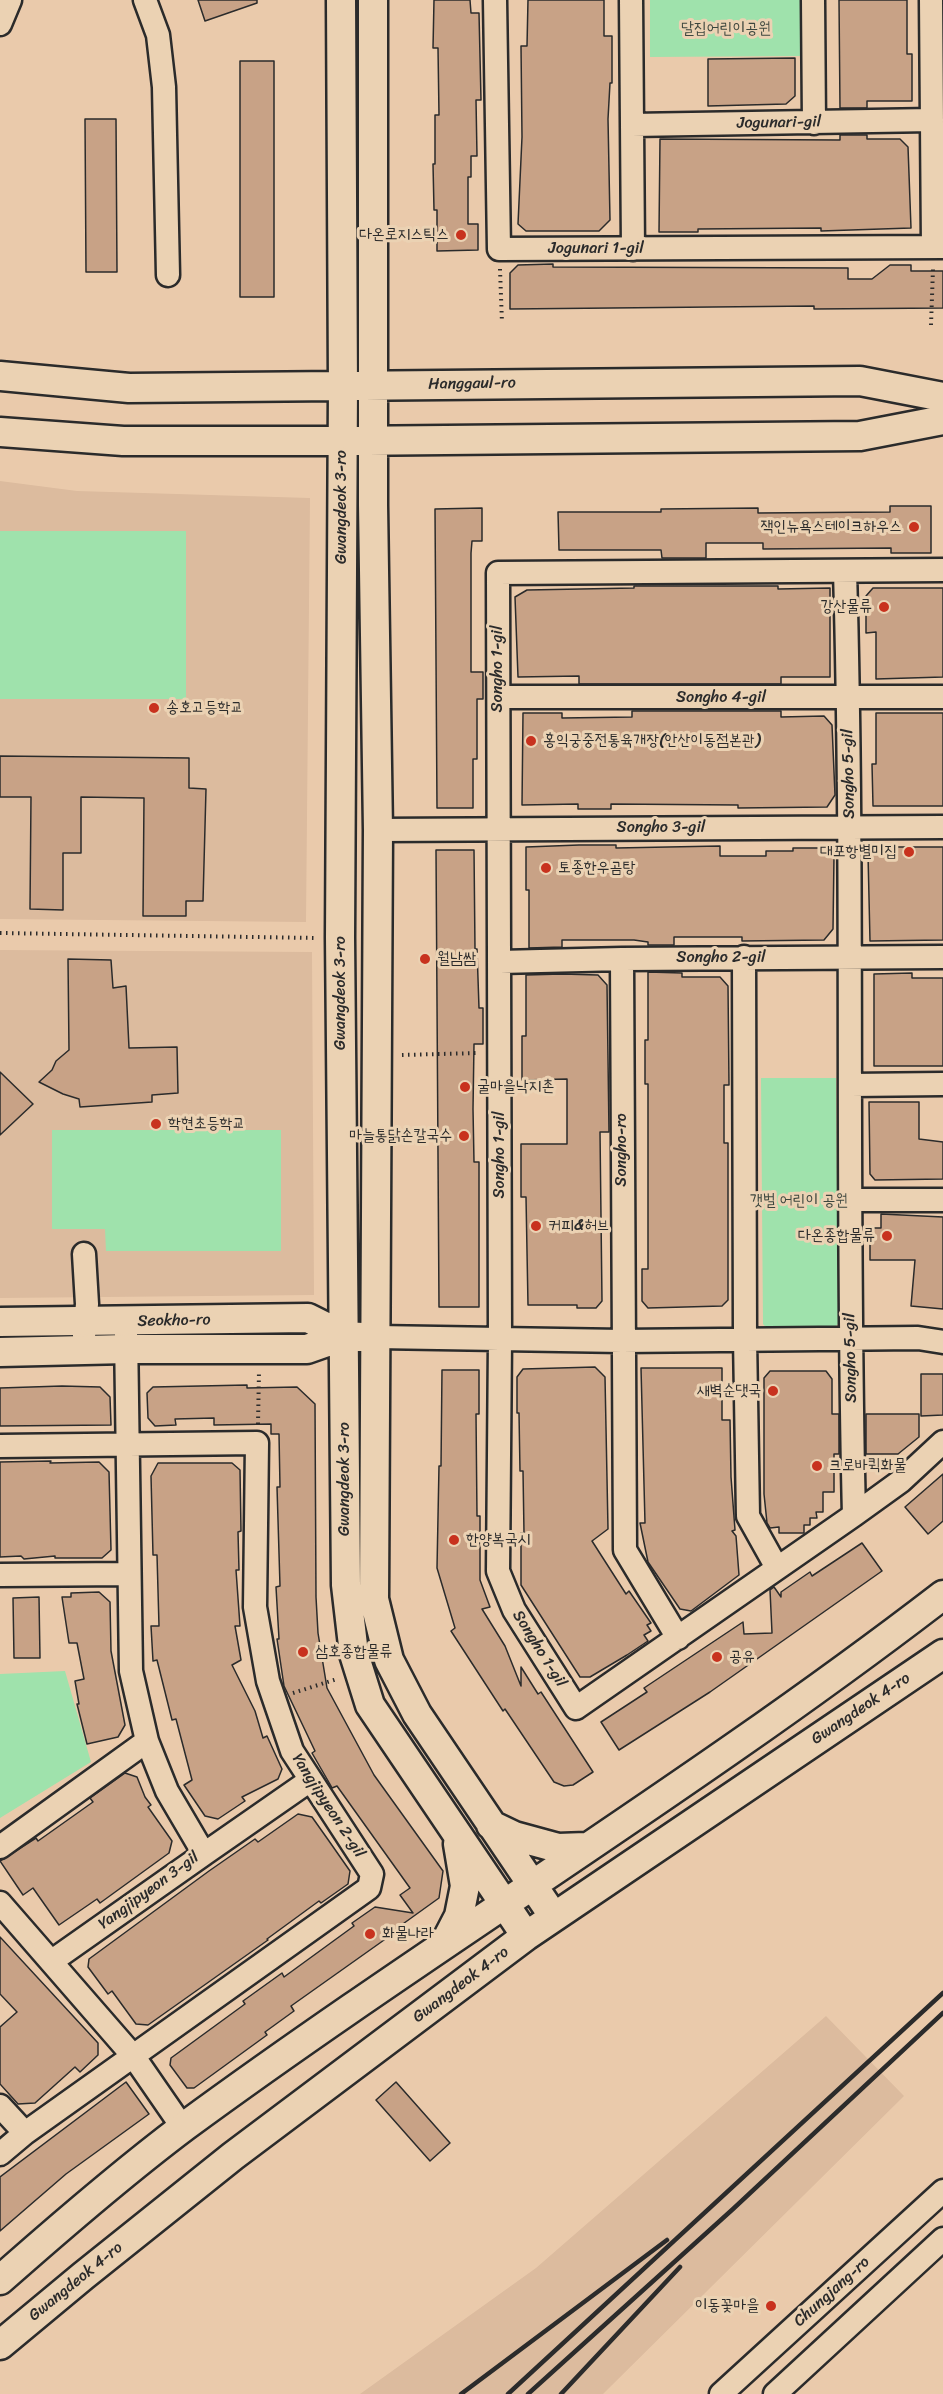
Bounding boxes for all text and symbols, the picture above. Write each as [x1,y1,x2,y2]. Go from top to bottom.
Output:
park label: 달집어린이공원 [681,19,771,39]
street label: Jogunari-gil [737,113,821,133]
place label: 다온로지스틱스 [359,225,449,245]
marker: 다온로지스틱스 [454,228,468,242]
street label: Jogunari 1-gil [548,239,644,259]
street label: Hanggaul-ro [428,374,516,394]
street label: Gwangdeok 3-ro [332,450,352,564]
place label: 잭인뉴욕스테이크하우스 [760,517,902,537]
marker: 잭인뉴욕스테이크하우스 [907,520,921,534]
place label: 강산물류 [820,597,872,617]
marker: 강산물류 [877,600,891,614]
street label: Songho 1-gil [488,626,508,712]
street label: Songho 4-gil [676,688,766,708]
place label: 송호고등학교 [166,698,243,718]
marker: 송호고등학교 [147,701,161,715]
street label: Songho 5-gil [839,729,859,819]
place label: 홍익궁중전통육개장(안산이동점본관) [543,731,760,751]
marker: 홍익궁중전통육개장(안산이동점본관) [524,734,538,748]
street label: Songho 3-gil [617,818,705,838]
place label: 대포항별미집 [820,842,897,862]
marker: 대포항별미집 [902,845,916,859]
place label: 토종한우곰탕 [558,858,635,878]
marker: 토종한우곰탕 [539,861,553,875]
street label: Gwangdeok 3-ro [331,936,351,1050]
street label: Songho 2-gil [676,948,766,968]
place label: 월남쌈 [437,949,476,969]
marker: 월남쌈 [418,952,432,966]
place label: 굴마을낙지촌 [477,1077,554,1097]
marker: 굴마을낙지촌 [458,1080,472,1094]
street label: Songho 1-gil [490,1112,510,1198]
street label: Songho-ro [612,1113,632,1187]
place label: 학현초등학교 [168,1114,245,1134]
marker: 학현초등학교 [149,1117,163,1131]
place label: 마늘통닭손칼국수 [349,1126,452,1146]
marker: 마늘통닭손칼국수 [457,1129,471,1143]
park label: 갯벌 어린이 공원 [750,1191,848,1211]
place label: 커피&허브 [548,1216,610,1236]
marker: 커피&허브 [529,1219,543,1233]
place label: 다온종합물류 [798,1226,875,1246]
marker: 다온종합물류 [880,1229,894,1243]
street label: Seokho-ro [137,1311,211,1331]
street label: Songho 5-gil [841,1313,861,1403]
place label: 새벽순댓국 [697,1381,761,1401]
marker: 새벽순댓국 [766,1384,780,1398]
street label: Gwangdeok 3-ro [335,1422,355,1536]
place label: 크로바퀵화물 [829,1456,906,1476]
marker: 크로바퀵화물 [810,1459,824,1473]
place label: 한양복국시 [466,1530,530,1550]
marker: 한양복국시 [447,1533,461,1547]
street label: Songho 1-gil [508,1607,570,1691]
place label: 삼호종합물류 [315,1642,392,1662]
marker: 삼호종합물류 [296,1645,310,1659]
place label: 공유 [729,1647,755,1667]
marker: 공유 [710,1650,724,1664]
street label: Gwangdeok 4-ro [808,1669,914,1749]
street label: Yangjipyeon 2-gil [287,1750,369,1862]
street label: Yangjipyeon 3-gil [95,1848,203,1934]
place label: 화물나라 [382,1924,434,1944]
marker: 화물나라 [363,1927,377,1941]
street label: Gwangdeok 4-ro [409,1943,513,2027]
street label: Gwangdeok 4-ro [25,2238,127,2326]
street label: Chungjang-ro [790,2253,874,2331]
place label: 이동꽃마을 [695,2296,759,2316]
marker: 이동꽃마을 [764,2299,778,2313]

